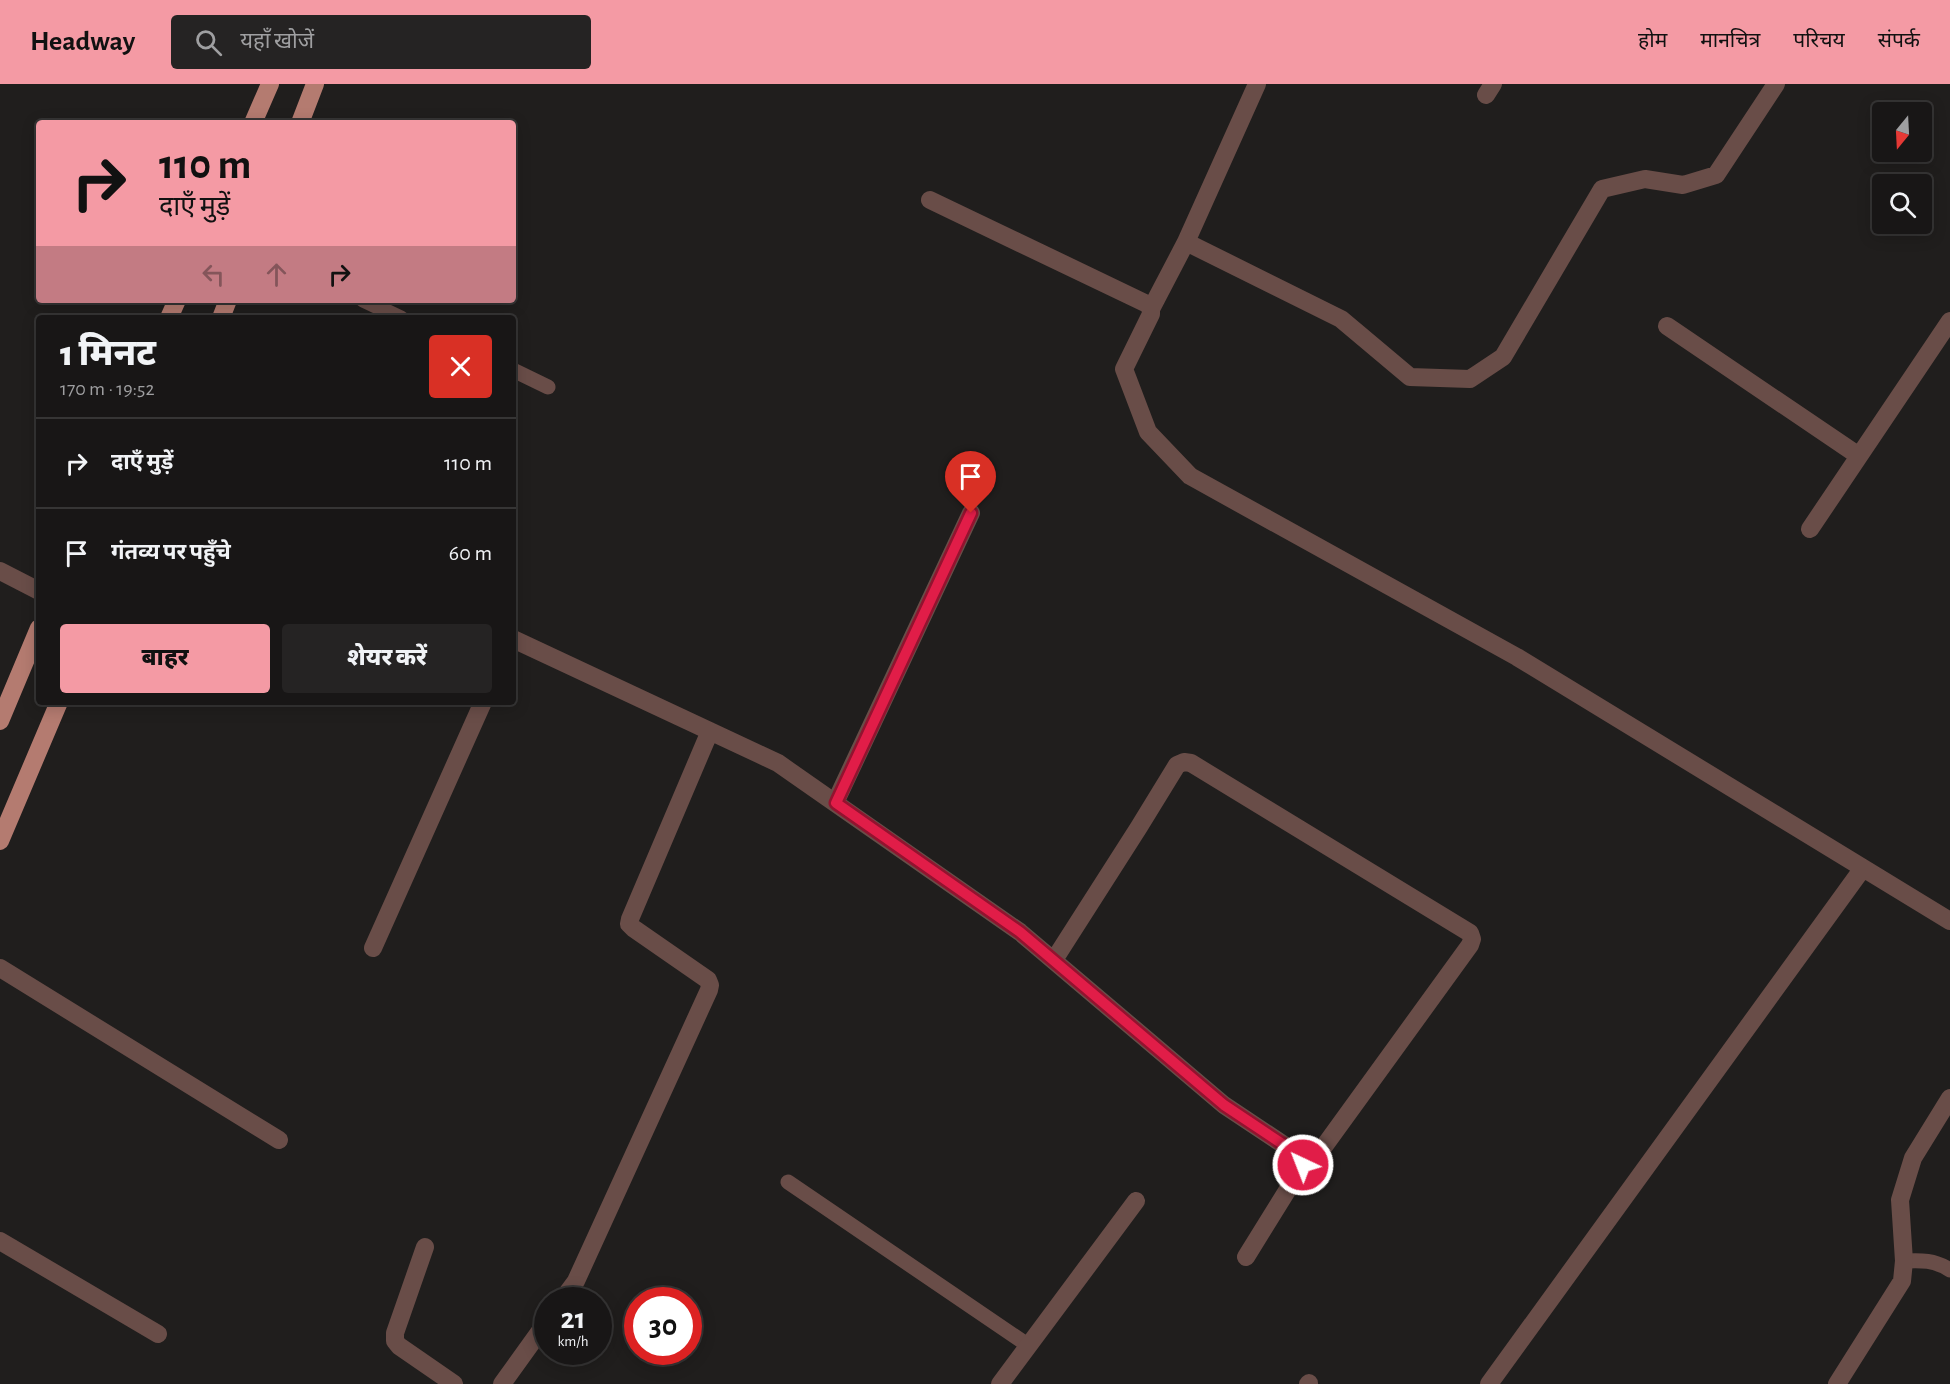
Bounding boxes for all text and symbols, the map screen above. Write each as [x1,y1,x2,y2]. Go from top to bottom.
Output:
search box [171,15,591,69]
icon: search [192,26,225,59]
text: Headway [30,28,135,56]
text: यहाँ खोजें [240,30,314,52]
text: होम [1638,30,1667,51]
text: मानचित्र [1700,30,1760,51]
text: परिचय [1793,30,1845,51]
text: संपर्क [1878,30,1920,51]
north arrow [1872,102,1932,162]
map controls [1872,102,1932,234]
icon: right [60,144,138,222]
text: 110 m [159,144,251,186]
button: search [1872,174,1932,234]
text: दाएँ मुड़ें [159,193,230,220]
icon: left [197,258,230,291]
icon: ahead [260,258,293,291]
icon: right [323,258,356,291]
button: close [429,335,492,398]
text: 1 मिनट [60,336,156,372]
text: 170 m · 19:52 [60,379,155,399]
icon: right [60,447,93,480]
text: दाएँ मुड़ें [111,451,173,473]
pin [945,451,996,513]
text: 110 m [444,452,492,474]
icon: arrive [954,460,987,493]
icon: arrive [60,537,93,570]
text: गंतव्य पर पहुँचे [111,541,231,563]
text: 60 m [449,542,492,564]
button: बाहर [60,624,270,693]
button: शेयर करें [282,624,492,693]
position arrow [1271,1133,1335,1197]
speed limit sign: 30 [624,1287,702,1365]
text: 21 [561,1304,585,1334]
text: km/h [558,1334,588,1349]

